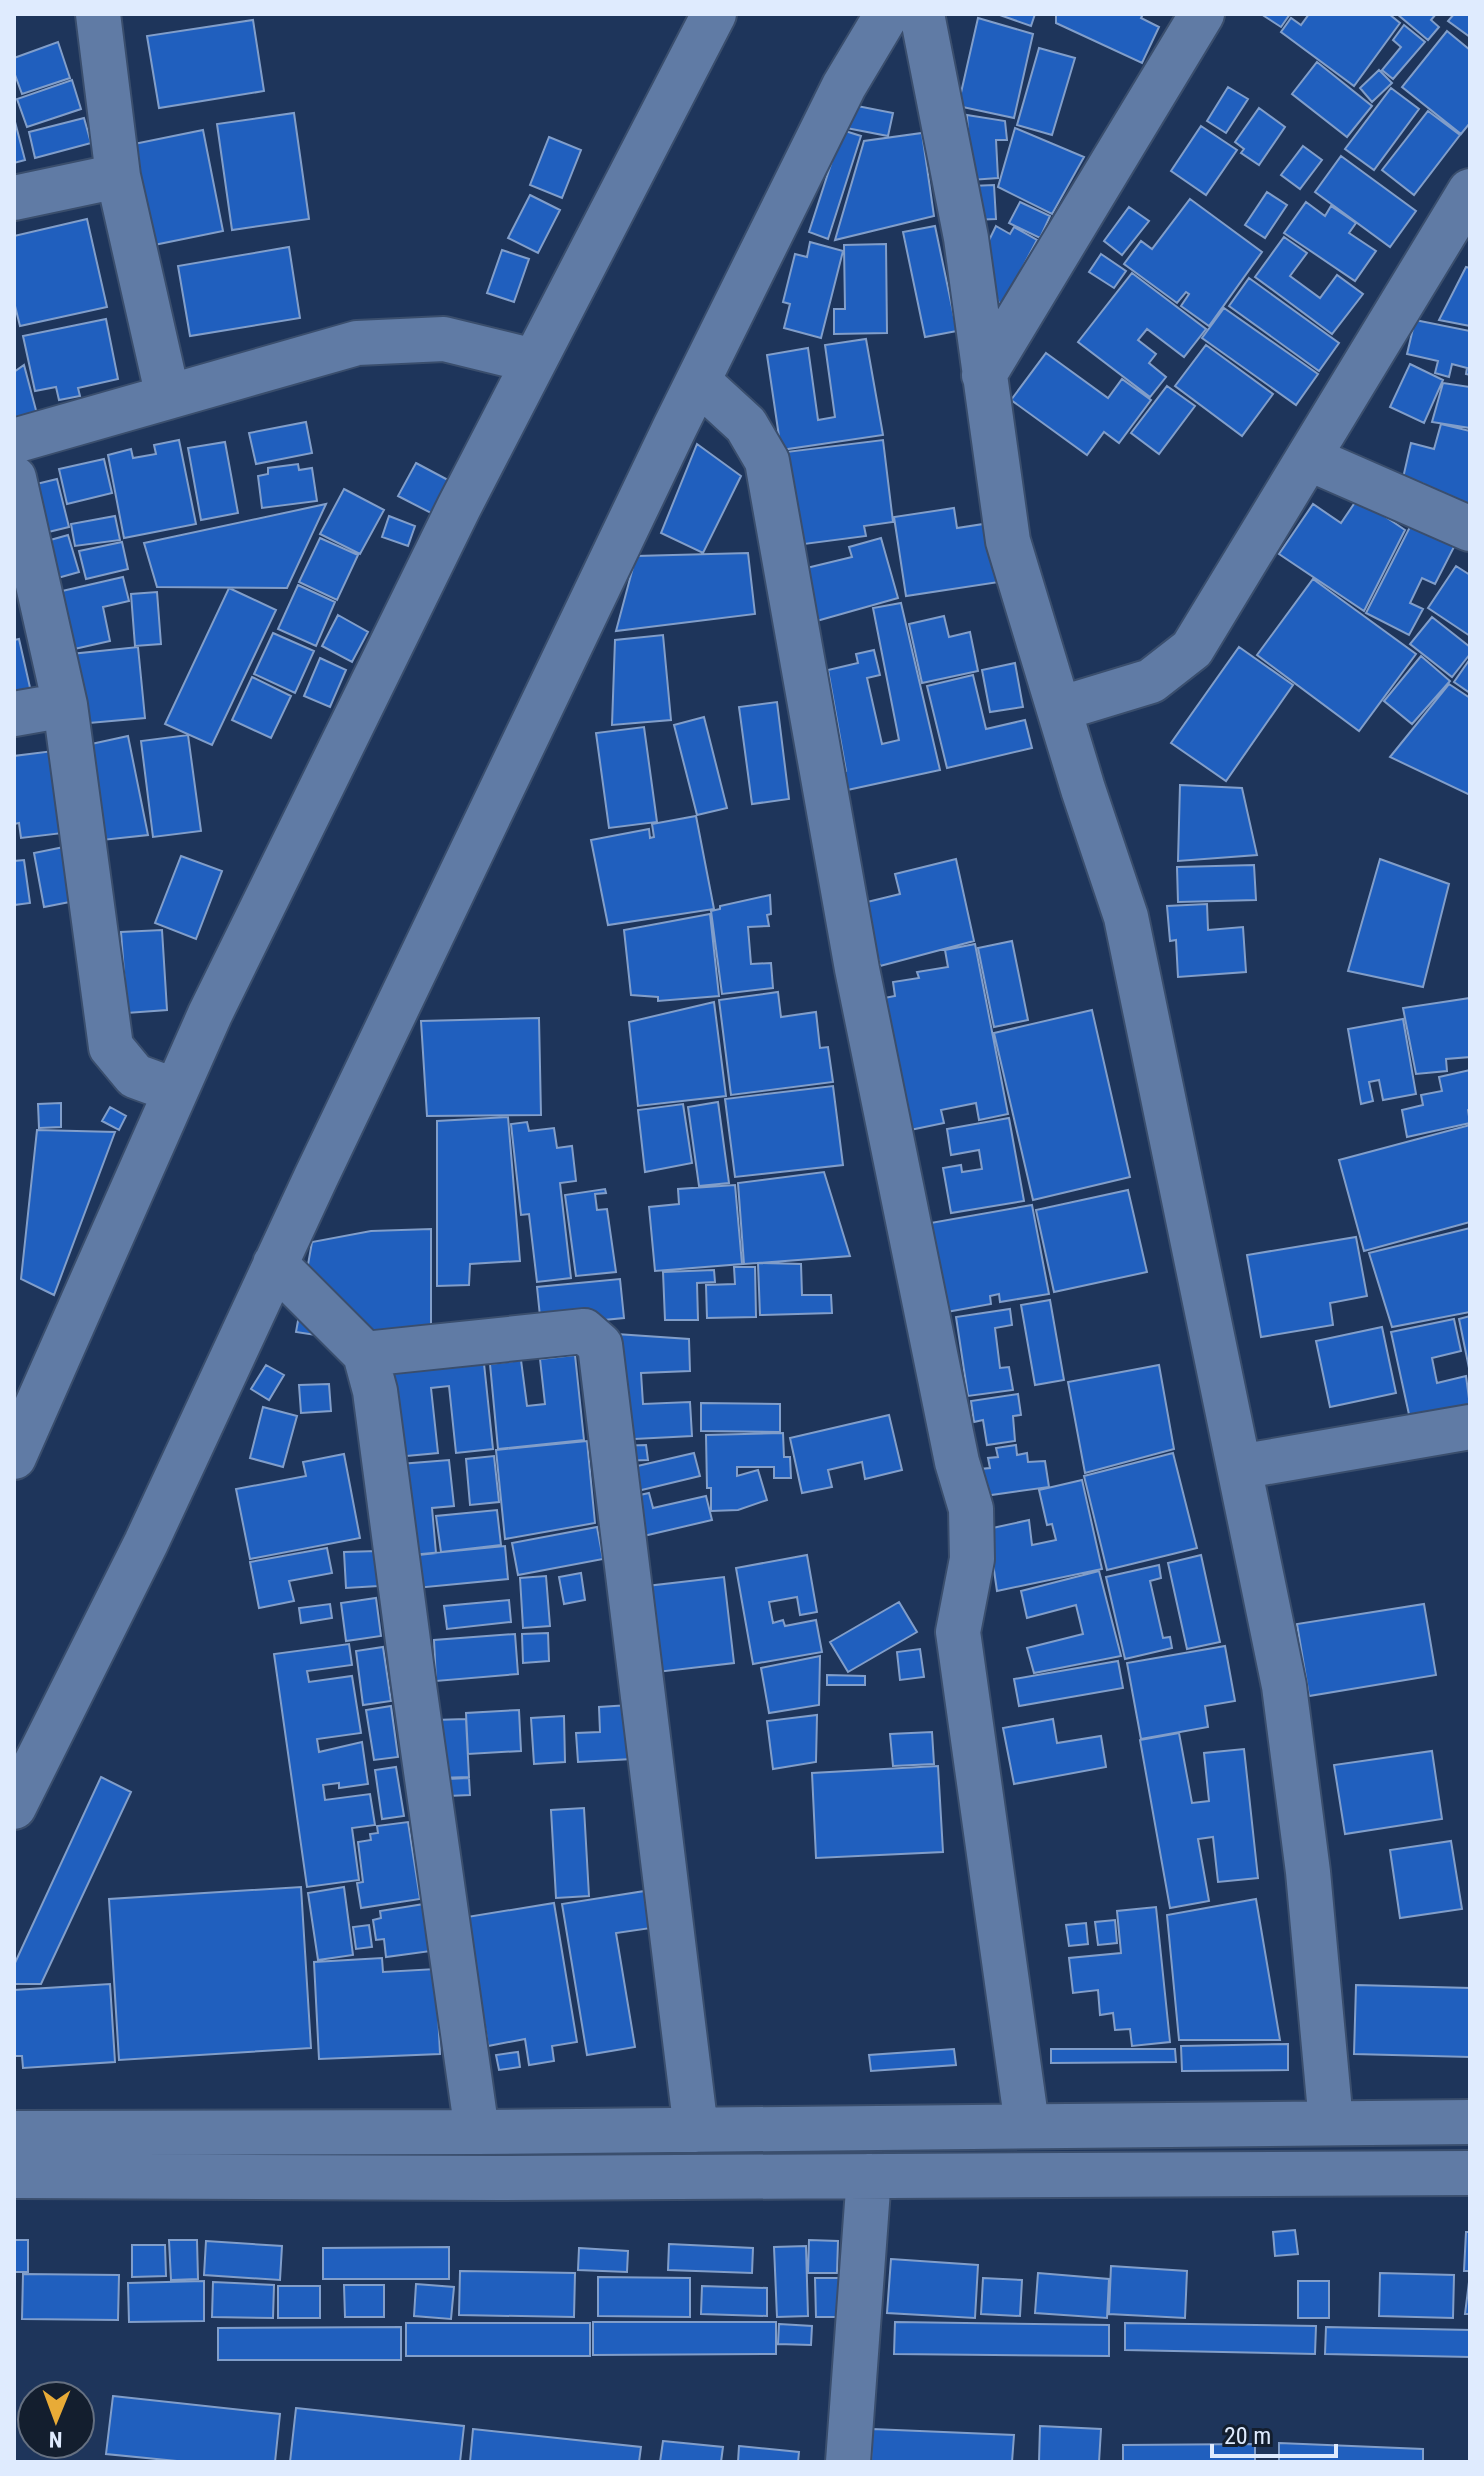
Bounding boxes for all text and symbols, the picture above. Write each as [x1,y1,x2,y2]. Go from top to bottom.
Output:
north arrow [16,2380,96,2460]
scale bar [1212,2408,1336,2458]
text: 20 m [1224,2422,1271,2450]
text: N [49,2427,63,2452]

